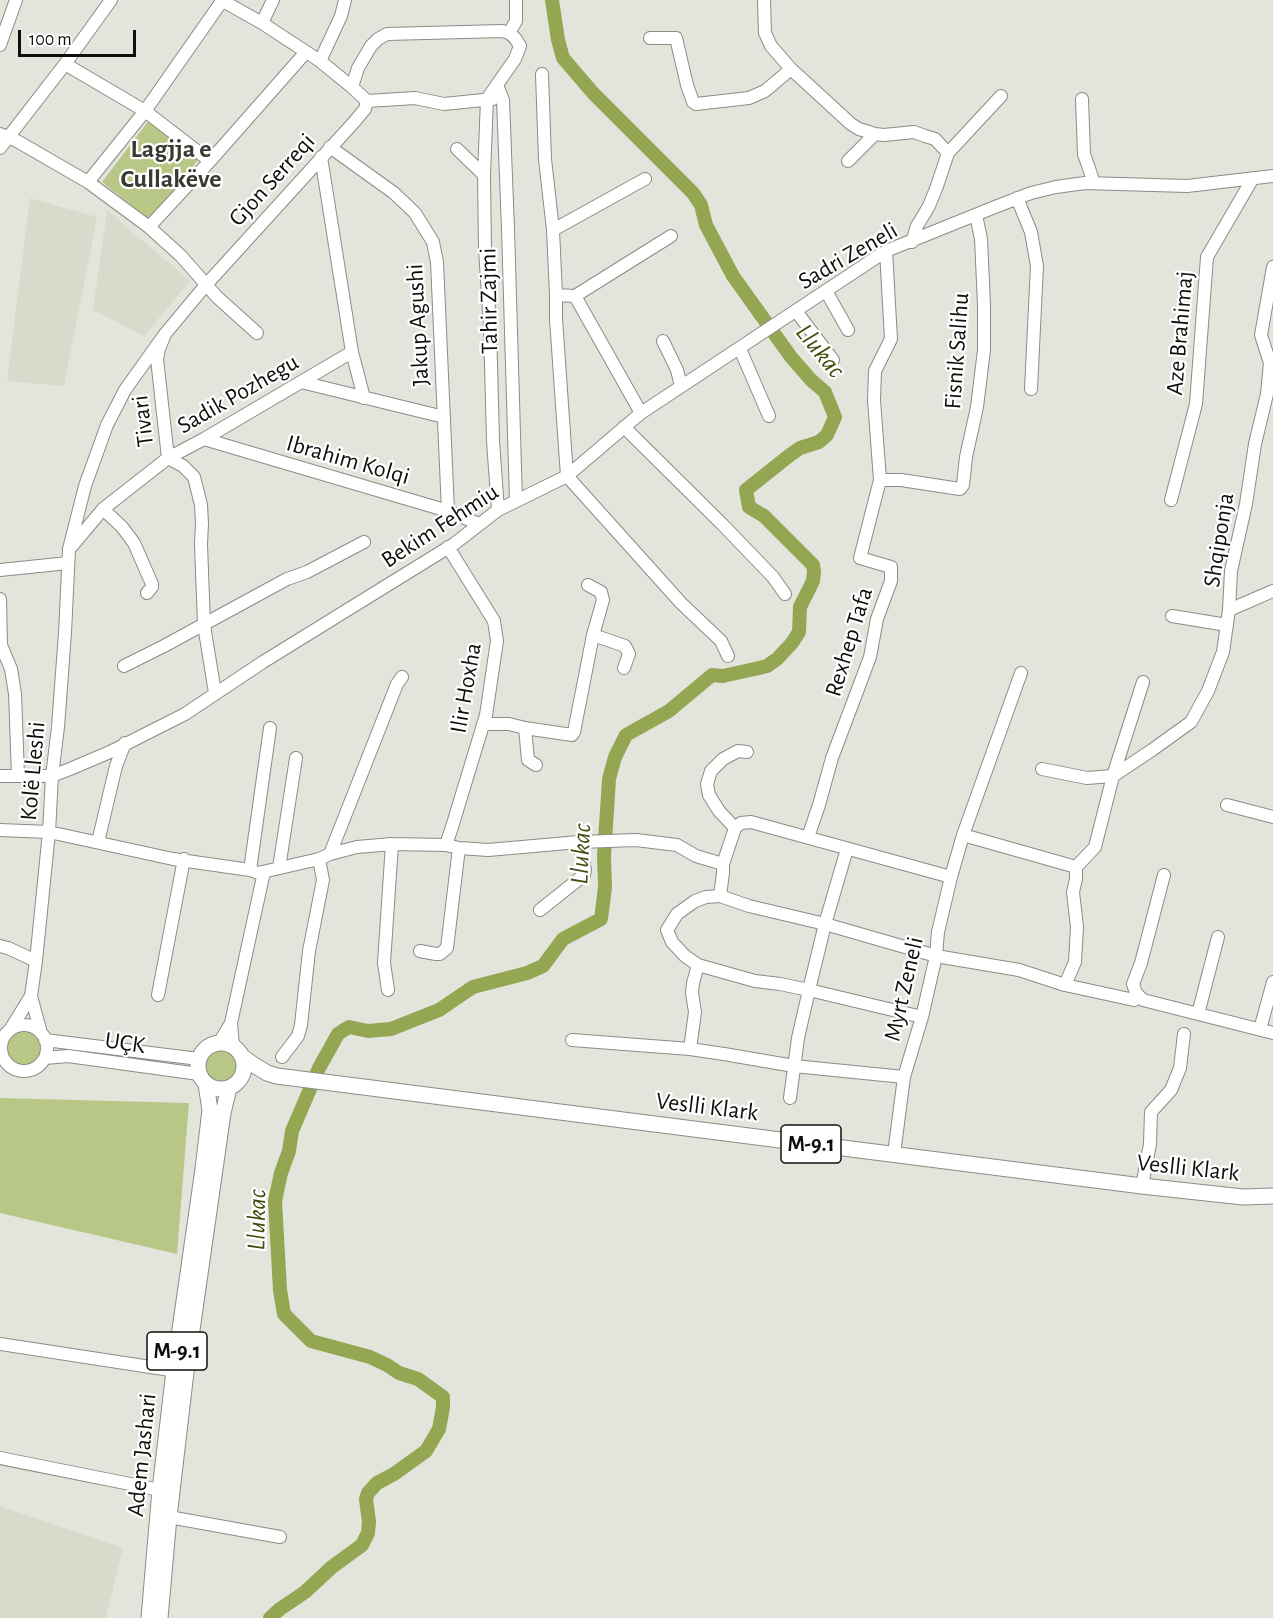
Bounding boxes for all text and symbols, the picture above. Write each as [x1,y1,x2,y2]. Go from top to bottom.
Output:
scale bar [21,18,140,56]
text: 100 m [29,31,72,49]
street label: Gjon Serreqi [223,128,321,232]
district label: Lagjja e Cullakëve [120,133,222,194]
street label: Sadri Zeneli [793,216,903,296]
street label: Tahir Zajmi [474,248,504,354]
street label: Jakup Agushi [400,263,436,387]
street label: Aze Brahimaj [1160,270,1200,396]
street label: Fisnik Salihu [939,292,975,410]
water label: Llukac [789,317,851,385]
street label: Sadik Pozhegu [172,348,304,440]
street label: Tivari [126,394,160,448]
street label: Ibrahim Kolqi [283,429,413,491]
street label: Bekim Fehmiu [376,478,504,574]
street label: Shqiponja [1197,491,1241,589]
street label: Rexhep Tafa [819,584,879,700]
street label: Ilir Hoxha [444,641,488,735]
street label: Kolë Lleshi [14,720,52,822]
water label: Llukac [564,823,598,885]
street label: Myrt Zeneli [878,934,930,1044]
street label: UÇK [103,1026,147,1060]
street label: Veslli Klark [654,1086,760,1128]
road number: M-9.1 [781,1125,841,1163]
street label: Veslli Klark [1135,1148,1241,1188]
water label: Llukac [241,1189,273,1251]
road number: M-9.1 [147,1332,207,1370]
street label: Adem Jashari [121,1392,163,1518]

